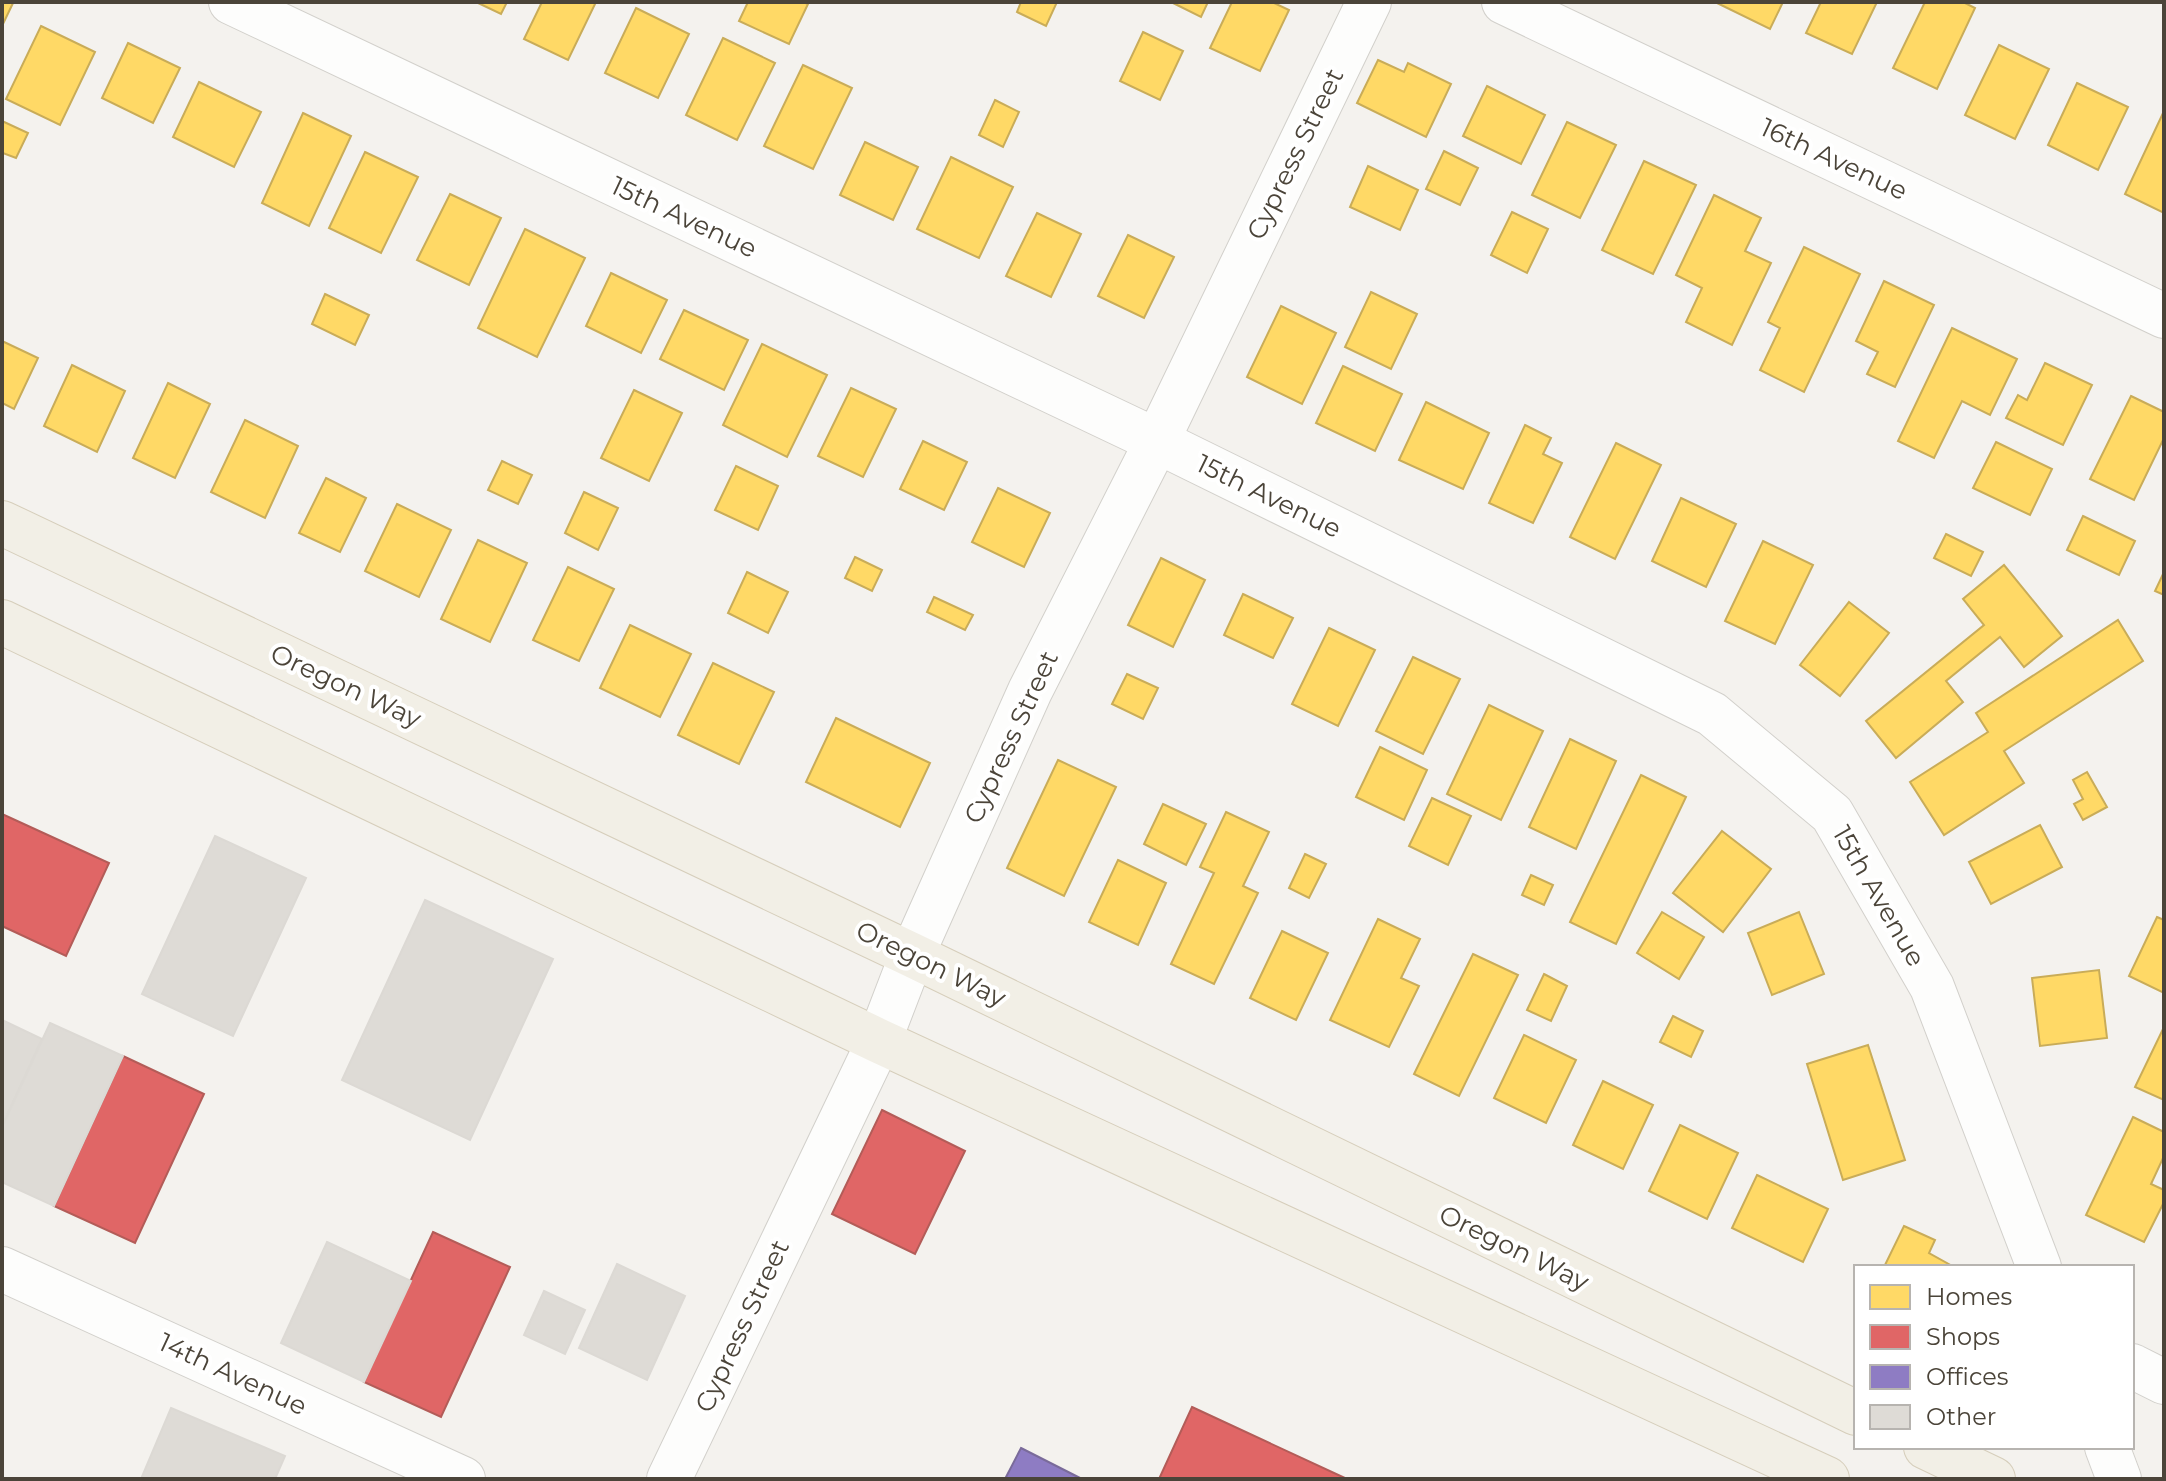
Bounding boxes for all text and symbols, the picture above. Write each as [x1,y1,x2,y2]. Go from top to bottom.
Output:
street label: Cypress Street [1240,63,1350,245]
street label: 16th Avenue [1756,111,1912,207]
street label: 15th Avenue [606,169,762,265]
street label: 15th Avenue [1191,447,1347,545]
street label: Oregon Way [266,637,427,735]
street label: Cypress Street [957,646,1065,828]
street label: 15th Avenue [1826,820,1932,972]
street label: Oregon Way [851,914,1012,1014]
street label: Oregon Way [1434,1198,1595,1298]
street label: Cypress Street [688,1235,796,1417]
legend [1854,1265,2134,1449]
text: Homes [1926,1282,2012,1311]
text: Shops [1926,1322,2000,1351]
street label: 14th Avenue [154,1326,312,1422]
text: Offices [1926,1362,2008,1391]
text: Other [1926,1402,1996,1431]

